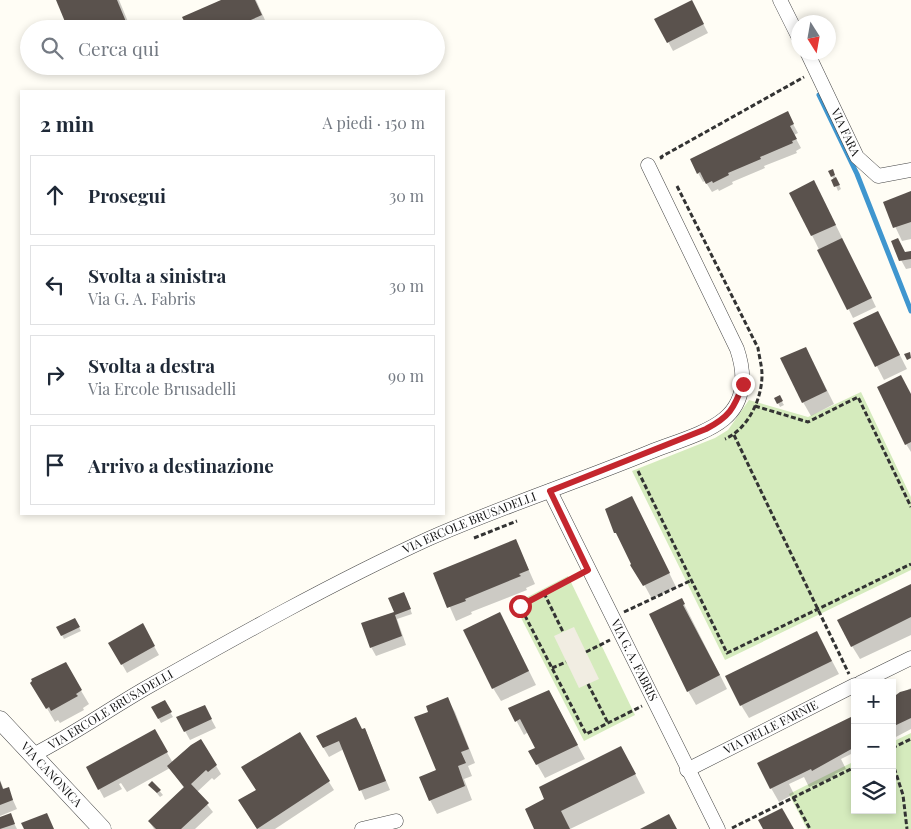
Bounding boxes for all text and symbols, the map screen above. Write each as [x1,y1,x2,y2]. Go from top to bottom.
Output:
north arrow [791,15,836,60]
search box [20,20,445,75]
icon: search [38,34,66,62]
text: Cerca qui [78,35,159,61]
street label: VIA FARA [828,104,865,159]
text: 2 min [40,109,94,137]
text: A piedi · 150 m [323,112,425,133]
icon: ahead [41,181,69,209]
text: Prosegui [88,182,166,208]
text: 30 m [389,185,424,206]
text: Svolta a sinistra [88,262,226,288]
icon: left [41,271,69,299]
text: 30 m [389,275,424,296]
text: Via G. A. Fabris [88,288,196,309]
text: Svolta a destra [88,352,215,378]
icon: right [41,361,69,389]
text: 90 m [388,365,424,386]
route end [732,373,755,396]
text: Via Ercole Brusadelli [88,378,236,399]
icon: arrive [41,451,69,479]
text: Arrivo a destinazione [88,452,274,478]
street label: VIA ERCOLE BRUSADELLI [399,488,538,557]
route start [509,595,532,618]
street label: VIA G. A. FABRIS [608,615,662,703]
street label: VIA ERCOLE BRUSADELLI [44,665,176,753]
map controls [851,679,896,814]
button: + [851,679,896,724]
street label: VIA DELLE FARNIE [720,696,820,758]
button: − [851,724,896,769]
street label: VIA CANONICA [17,737,87,810]
button: layers [851,769,896,814]

